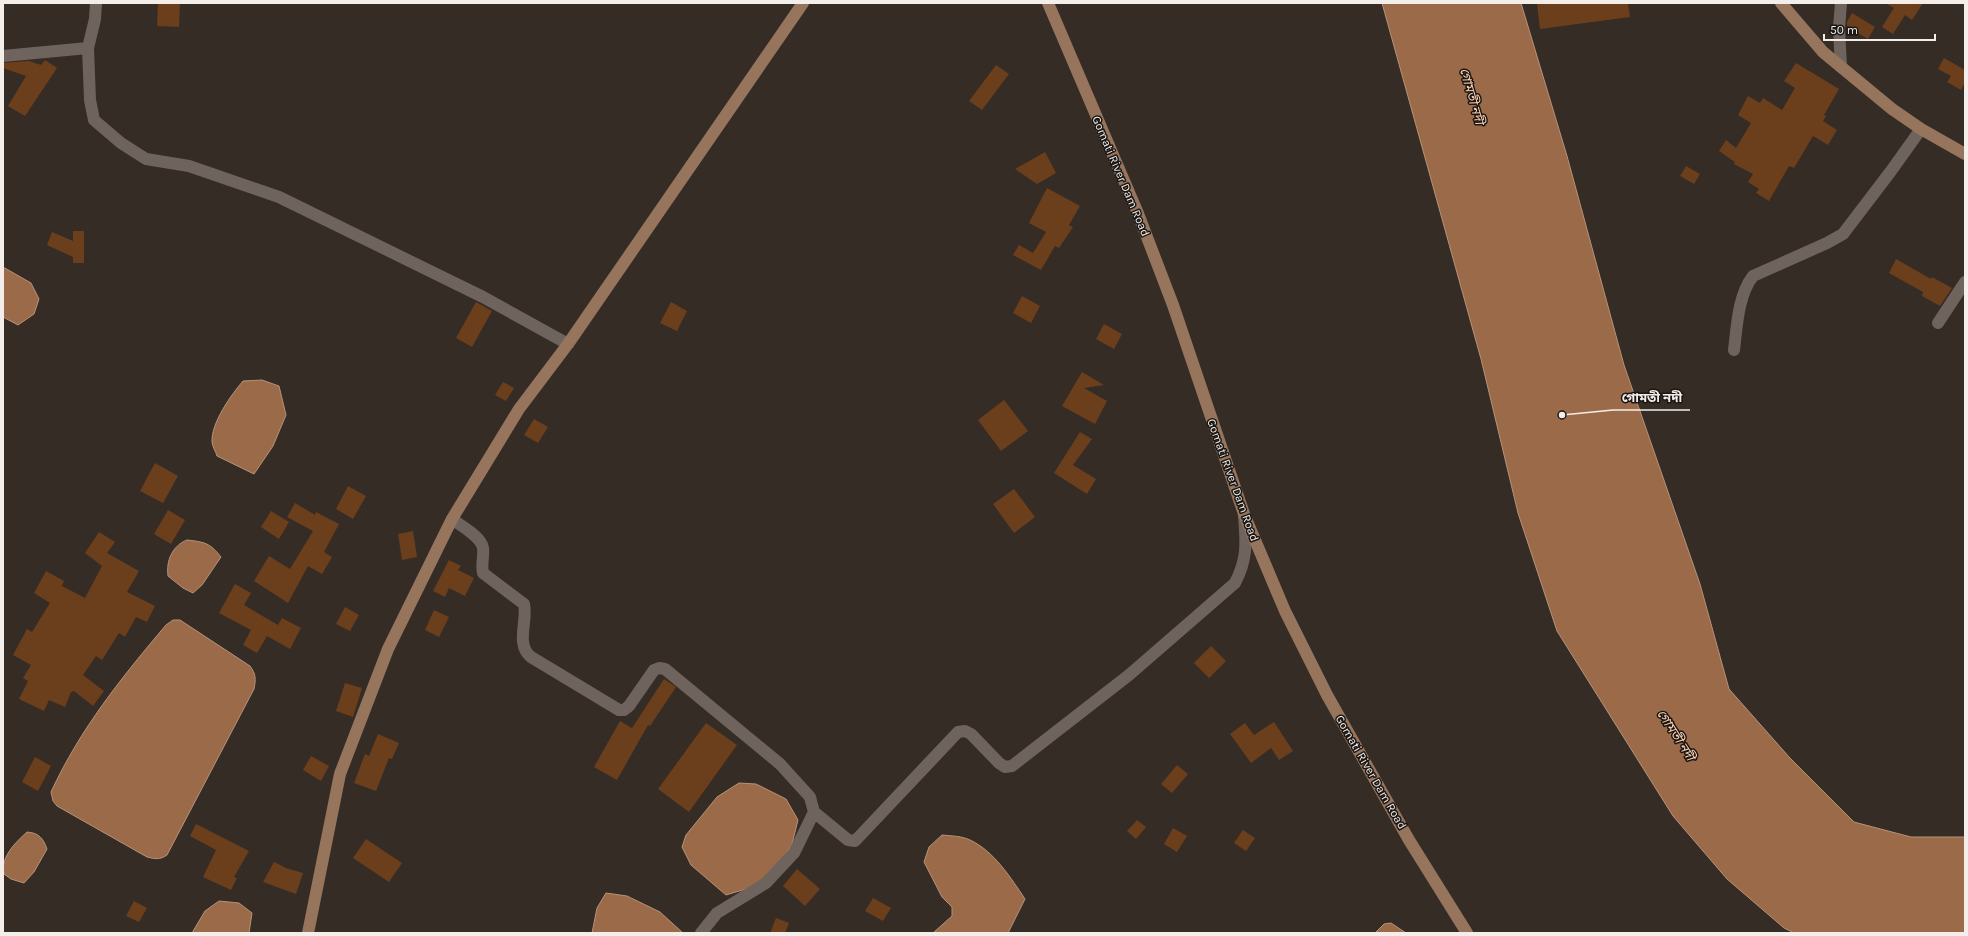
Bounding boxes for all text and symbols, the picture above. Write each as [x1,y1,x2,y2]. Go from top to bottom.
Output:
scale bar [1824,16,1935,42]
text: 50 m [1830,23,1858,37]
water label: গোমতী নদী [1457,66,1488,128]
street label: Gomati River Dam Road [1089,114,1153,238]
callout: গোমতী নদী [1613,385,1690,410]
text: গোমতী নদী [1622,390,1683,405]
street label: Gomati River Dam Road [1204,417,1262,543]
water label: গোমতী নদী [1654,707,1699,765]
street label: Gomati River Dam Road [1333,712,1409,832]

